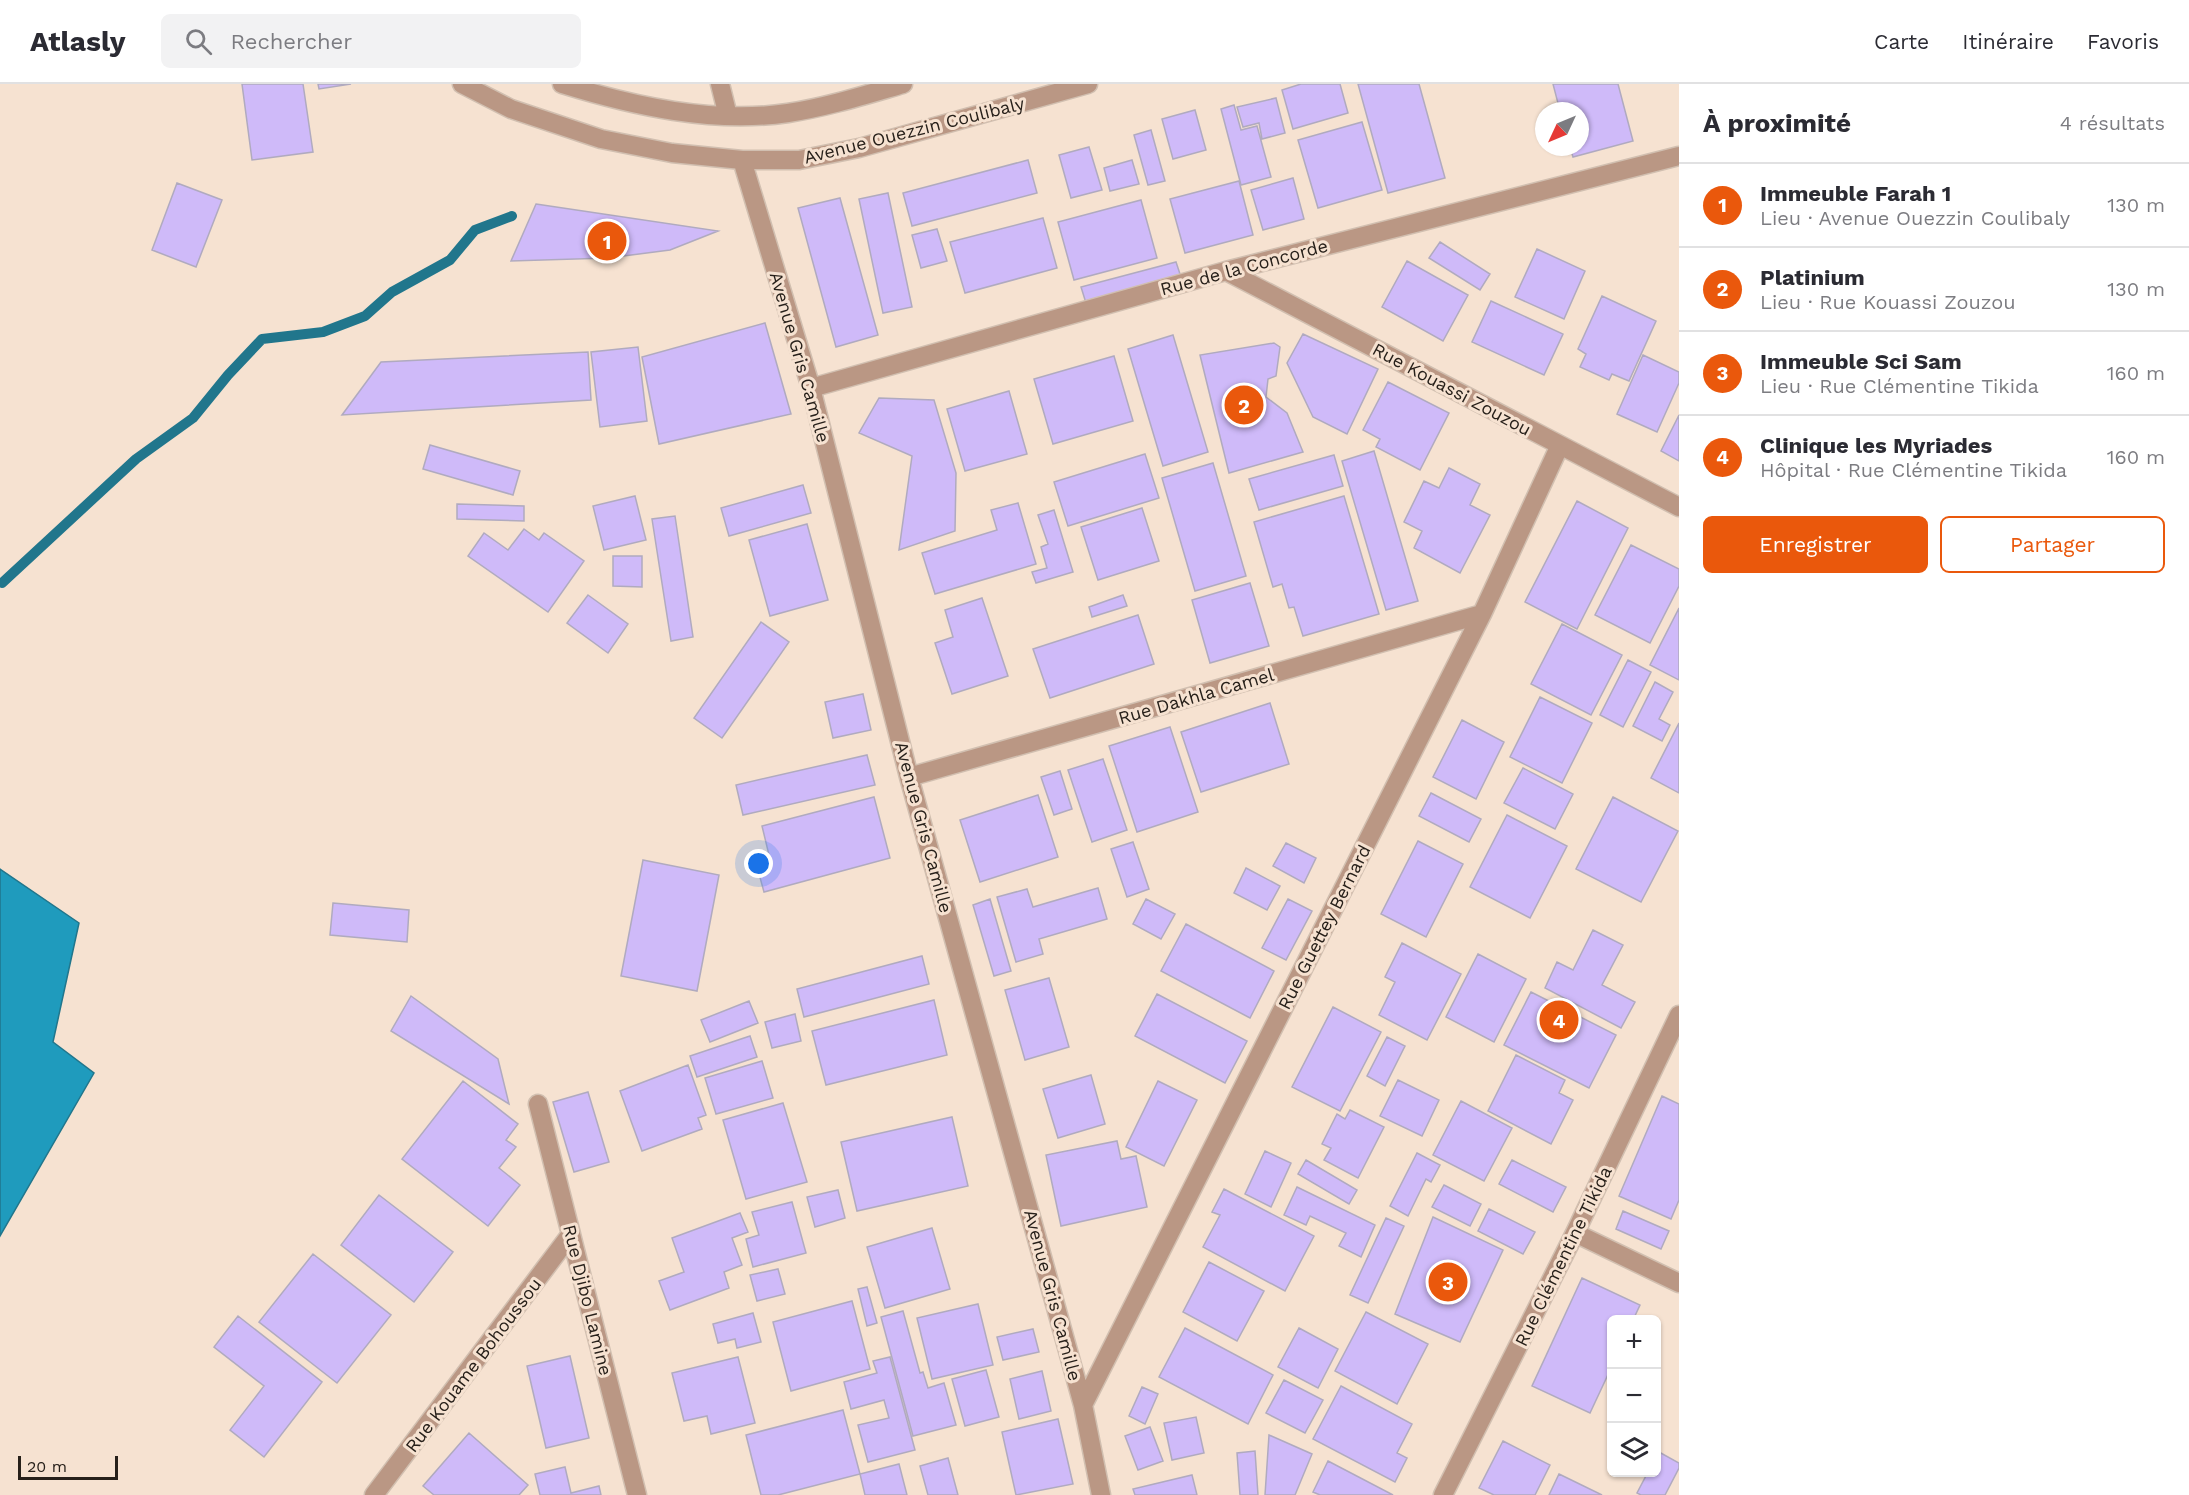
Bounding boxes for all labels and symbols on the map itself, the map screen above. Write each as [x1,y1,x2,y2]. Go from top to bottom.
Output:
street label: Avenue Ouezzin Coulibaly [802,92,1027,168]
north arrow [1535,102,1589,156]
pin: 1 [588,218,626,264]
street label: Rue de la Concorde [1158,235,1330,299]
street label: Avenue Gris Camille [766,269,834,445]
street label: Rue Kouassi Zouzou [1369,338,1535,440]
pin: 2 [1224,382,1264,428]
street label: Rue Dakhla Camel [1116,664,1277,728]
street label: Avenue Gris Camille [891,739,957,915]
street label: Rue Guettey Bernard [1273,841,1375,1013]
your location [744,849,773,878]
pin: 4 [1540,998,1578,1042]
street label: Rue Clémentine Tikida [1510,1163,1616,1349]
street label: Avenue Gris Camille [1020,1207,1086,1383]
street label: Rue Djibo Lamine [559,1222,617,1378]
pin: 3 [1428,1260,1468,1304]
street label: Rue Kouame Bohoussou [401,1274,545,1456]
scale bar [18,1453,118,1480]

